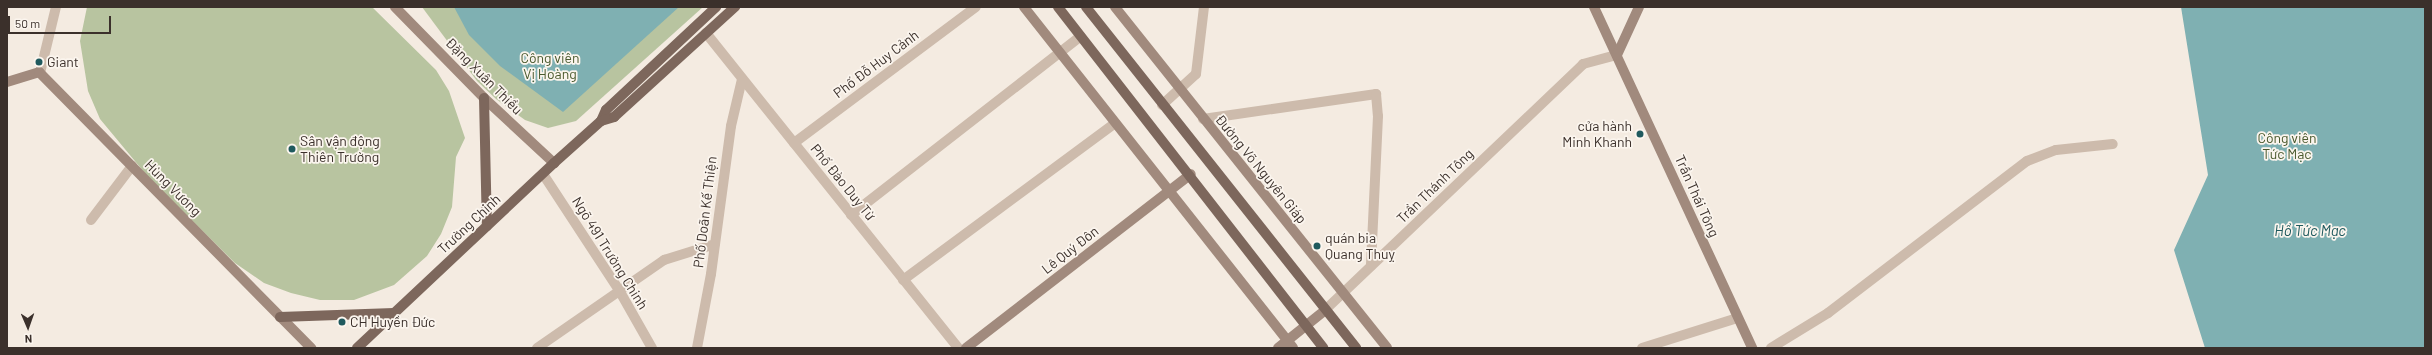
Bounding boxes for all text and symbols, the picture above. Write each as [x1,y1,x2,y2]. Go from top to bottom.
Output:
scale bar [10,8,113,34]
text: 50 m [15,16,40,30]
street label: Phố Đỗ Huy Cảnh [830,26,922,102]
street label: Đặng Xuân Thiều [442,34,526,118]
park label: Công viên Vị Hoàng [520,50,580,82]
place label: Giant [47,54,79,70]
marker: Giant [34,57,44,67]
street label: Đường Võ Nguyên Giáp [1212,111,1310,227]
place label: cửa hành Minh Khanh [1562,118,1632,150]
marker: cửa hành Minh Khanh [1635,129,1645,139]
park label: Công viên Tức Mạc [2257,130,2317,162]
place label: Sân vận động Thiên Trường [300,133,380,166]
street label: Phố Đào Duy Từ [807,141,879,223]
marker: Sân vận động Thiên Trường [287,144,297,154]
street label: Trần Thánh Tông [1393,145,1477,227]
street label: Trần Thái Tông [1671,152,1723,240]
street label: Phố Doãn Kế Thiện [690,155,720,269]
street label: Hùng Vương [141,156,205,220]
street label: Trường Chinh [434,191,504,257]
street label: Ngõ 491 Trường Chinh [569,194,651,312]
water label: Hồ Tức Mạc [2274,222,2346,240]
street label: Lê Quý Đôn [1038,223,1102,277]
place label: quán bia Quang Thuỵ [1325,230,1395,262]
marker: quán bia Quang Thuỵ [1312,241,1322,251]
north arrow [8,307,48,347]
place label: CH Huyền Đức [350,314,435,330]
marker: CH Huyền Đức [337,317,347,327]
text: N [25,333,32,346]

